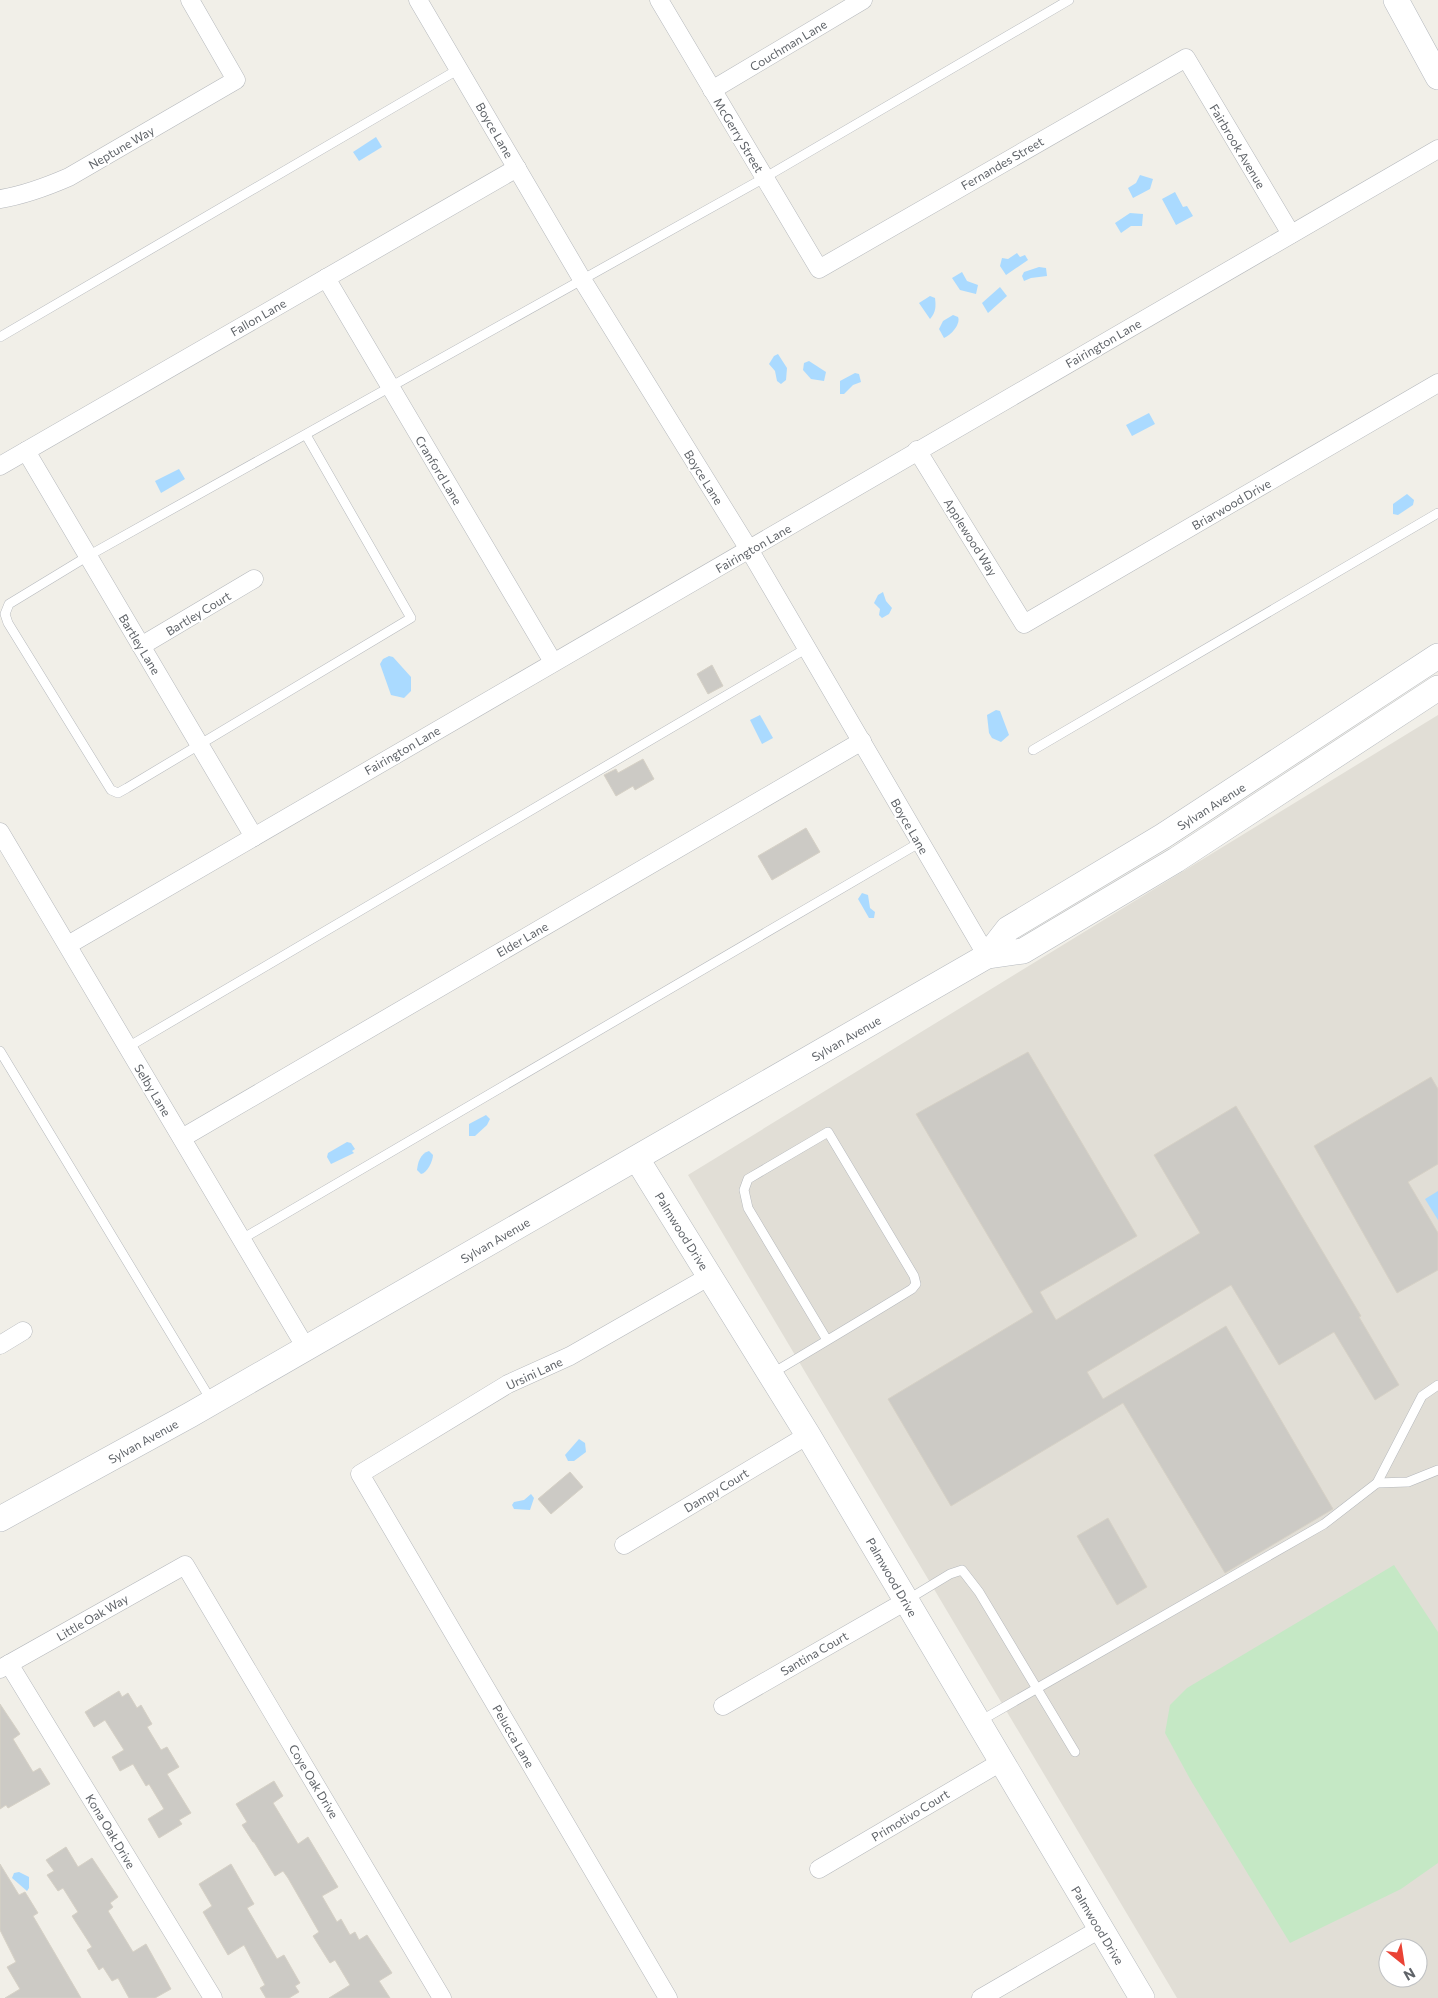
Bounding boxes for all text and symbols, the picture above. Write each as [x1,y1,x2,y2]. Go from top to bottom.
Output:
street label: Couchman Lane [747,17,829,73]
street label: McGerry Street [711,95,767,175]
street label: Boyce Lane [474,100,516,160]
street label: Fairbrook Avenue [1207,101,1269,191]
street label: Neptune Way [86,123,156,171]
street label: Fernandes Street [958,134,1046,192]
street label: Fallon Lane [228,296,288,338]
street label: Fairington Lane [1063,316,1143,370]
street label: Cranford Lane [413,433,465,507]
street label: Boyce Lane [682,447,726,507]
street label: Briarwood Drive [1189,476,1273,532]
street label: Applewood Way [942,496,1000,578]
street label: Fairington Lane [713,521,793,575]
street label: Bartley Court [163,588,233,638]
street label: Bartley Lane [117,611,163,677]
street label: Fairington Lane [362,723,442,777]
street label: Sylvan Avenue [1174,780,1248,832]
street label: Boyce Lane [889,796,931,856]
street label: Elder Lane [494,919,550,959]
street label: Sylvan Avenue [809,1013,883,1063]
street label: Selby Lane [132,1061,174,1119]
street label: Palmwood Drive [652,1189,712,1273]
street label: Sylvan Avenue [458,1215,532,1265]
street label: Ursini Lane [504,1354,564,1392]
street label: Sylvan Avenue [106,1416,180,1466]
street label: Dampy Court [681,1465,751,1515]
street label: Palmwood Drive [864,1535,920,1619]
street label: Little Oak Way [54,1591,130,1643]
street label: Santina Court [778,1628,850,1678]
street label: Pelucca Lane [490,1702,538,1770]
street label: Coye Oak Drive [286,1742,342,1820]
street label: Primotivo Court [869,1786,951,1844]
street label: Kona Oak Drive [83,1791,139,1871]
street label: Palmwood Drive [1069,1883,1127,1967]
north arrow [1378,1938,1428,1988]
text: N [1401,1965,1419,1985]

